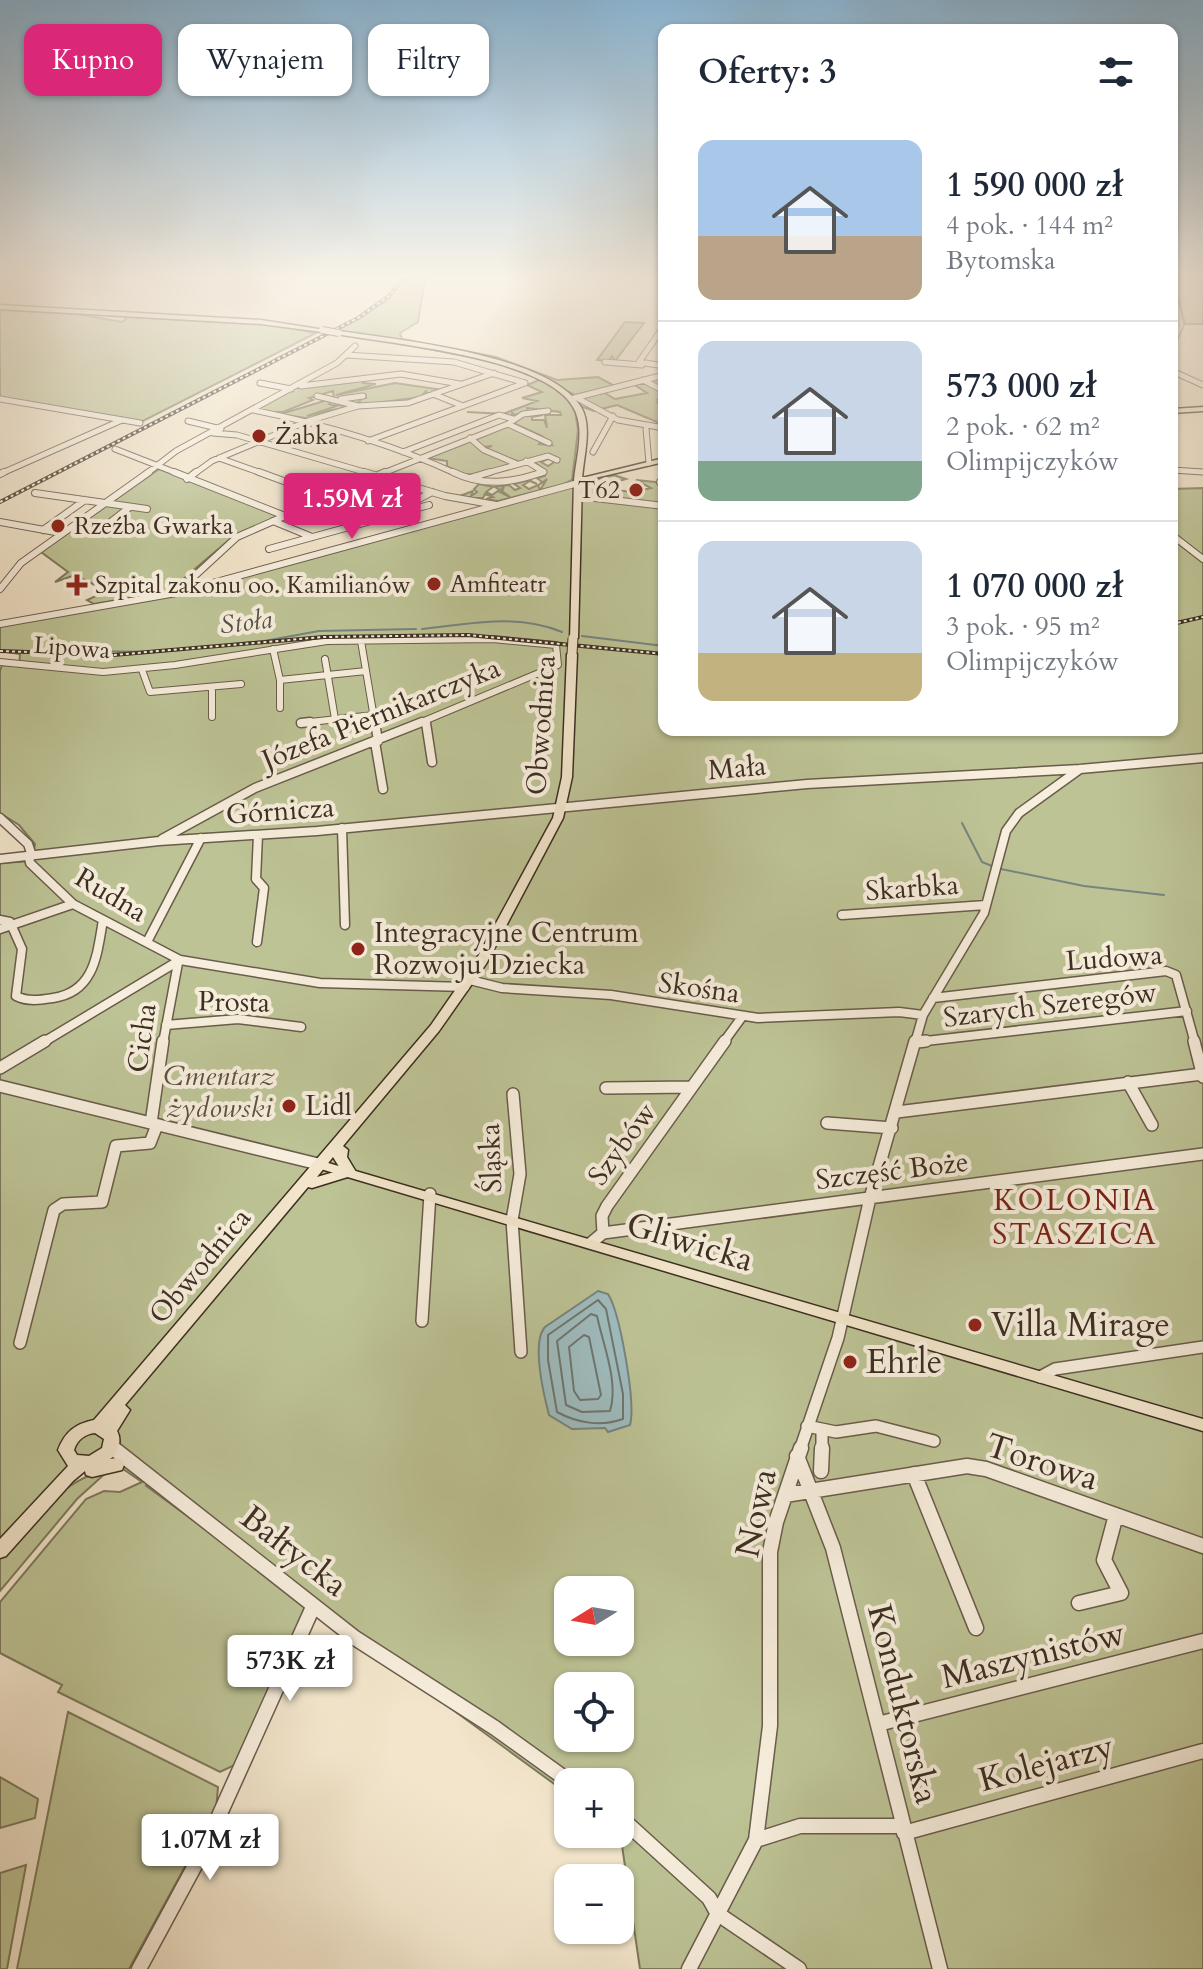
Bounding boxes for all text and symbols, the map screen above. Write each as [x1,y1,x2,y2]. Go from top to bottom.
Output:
chip: Kupno [24,24,162,96]
chip: Wynajem [178,24,352,96]
chip: Filtry [368,24,489,96]
text: Oferty: 3 [698,49,837,95]
icon: filters [1094,50,1138,94]
text: 1 590 000 zł [946,162,1123,208]
icon: home [762,172,858,268]
text: 4 pok. · 144 m² [946,208,1113,243]
text: Bytomska [946,243,1056,278]
text: 573 000 zł [946,363,1096,409]
icon: home [762,373,858,469]
text: 2 pok. · 62 m² [946,409,1100,444]
place label: Żabka [275,420,339,453]
marker: Żabka [250,427,268,445]
text: Olimpijczyków [946,444,1119,479]
pin: 1.59M zł [269,473,435,541]
place label: T62 [578,474,620,507]
text: 1.59M zł [302,481,402,516]
marker: T62 [627,481,645,499]
place label: Rzeźba Gwarka [74,510,234,543]
marker: Rzeźba Gwarka [49,517,67,535]
text: 1 070 000 zł [946,563,1123,609]
place label: Amfiteatr [450,568,546,601]
place label: Szpital zakonu oo. Kamilianów [95,569,411,602]
icon: home [762,573,858,669]
marker: Szpital zakonu oo. Kamilianów [66,574,88,596]
marker: Amfiteatr [425,575,443,593]
water label: Stoła [218,601,274,643]
text: 3 pok. · 95 m² [946,609,1100,644]
street label: Lipowa [33,629,112,667]
text: Olimpijczyków [946,644,1119,679]
street label: Józefa Piernikarczyka [253,649,506,781]
street label: Obwodnica [517,654,565,796]
street label: Mała [706,747,768,789]
street label: Górnicza [224,788,336,834]
street label: Rudna [68,859,154,931]
street label: Skarbka [864,866,960,910]
place label: Integracyjne Centrum Rozwoju Dziecka [374,914,639,984]
street label: Ludowa [1064,936,1164,980]
marker: Integracyjne Centrum Rozwoju Dziecka [349,940,367,958]
street label: Skośna [656,964,742,1012]
street label: Szarych Szeregów [941,973,1159,1037]
street label: Prosta [198,982,270,1022]
street label: Cicha [118,1001,166,1075]
park label: Cmentarz żydowski [163,1057,275,1127]
place label: Lidl [305,1087,352,1125]
street label: Szybów [579,1094,665,1193]
marker: Lidl [280,1097,298,1115]
street label: Śląska [471,1123,511,1193]
street label: Szczęść Boże [813,1143,971,1199]
district label: KOLONIA STASZICA [992,1180,1158,1255]
street label: Obwodnica [140,1200,260,1332]
street label: Gliwicka [621,1201,759,1283]
place label: Villa Mirage [991,1302,1170,1348]
marker: Villa Mirage [966,1316,984,1334]
place label: Ehrle [866,1339,942,1385]
marker: Ehrle [841,1353,859,1371]
street label: Torowa [980,1422,1105,1502]
street label: Nowa [724,1464,788,1561]
street label: Bałtycka [231,1495,357,1608]
north arrow [554,1576,634,1656]
map controls [554,1576,634,1944]
street label: Konduktorska [856,1600,950,1809]
street label: Maszynistów [936,1610,1130,1700]
pin: 573K zł [216,1635,364,1703]
text: 573K zł [245,1643,335,1678]
button: locate [554,1672,634,1752]
street label: Kolejarzy [974,1723,1118,1803]
button: + [554,1768,634,1848]
pin: 1.07M zł [127,1814,293,1882]
text: 1.07M zł [160,1822,260,1857]
button: − [554,1864,634,1944]

